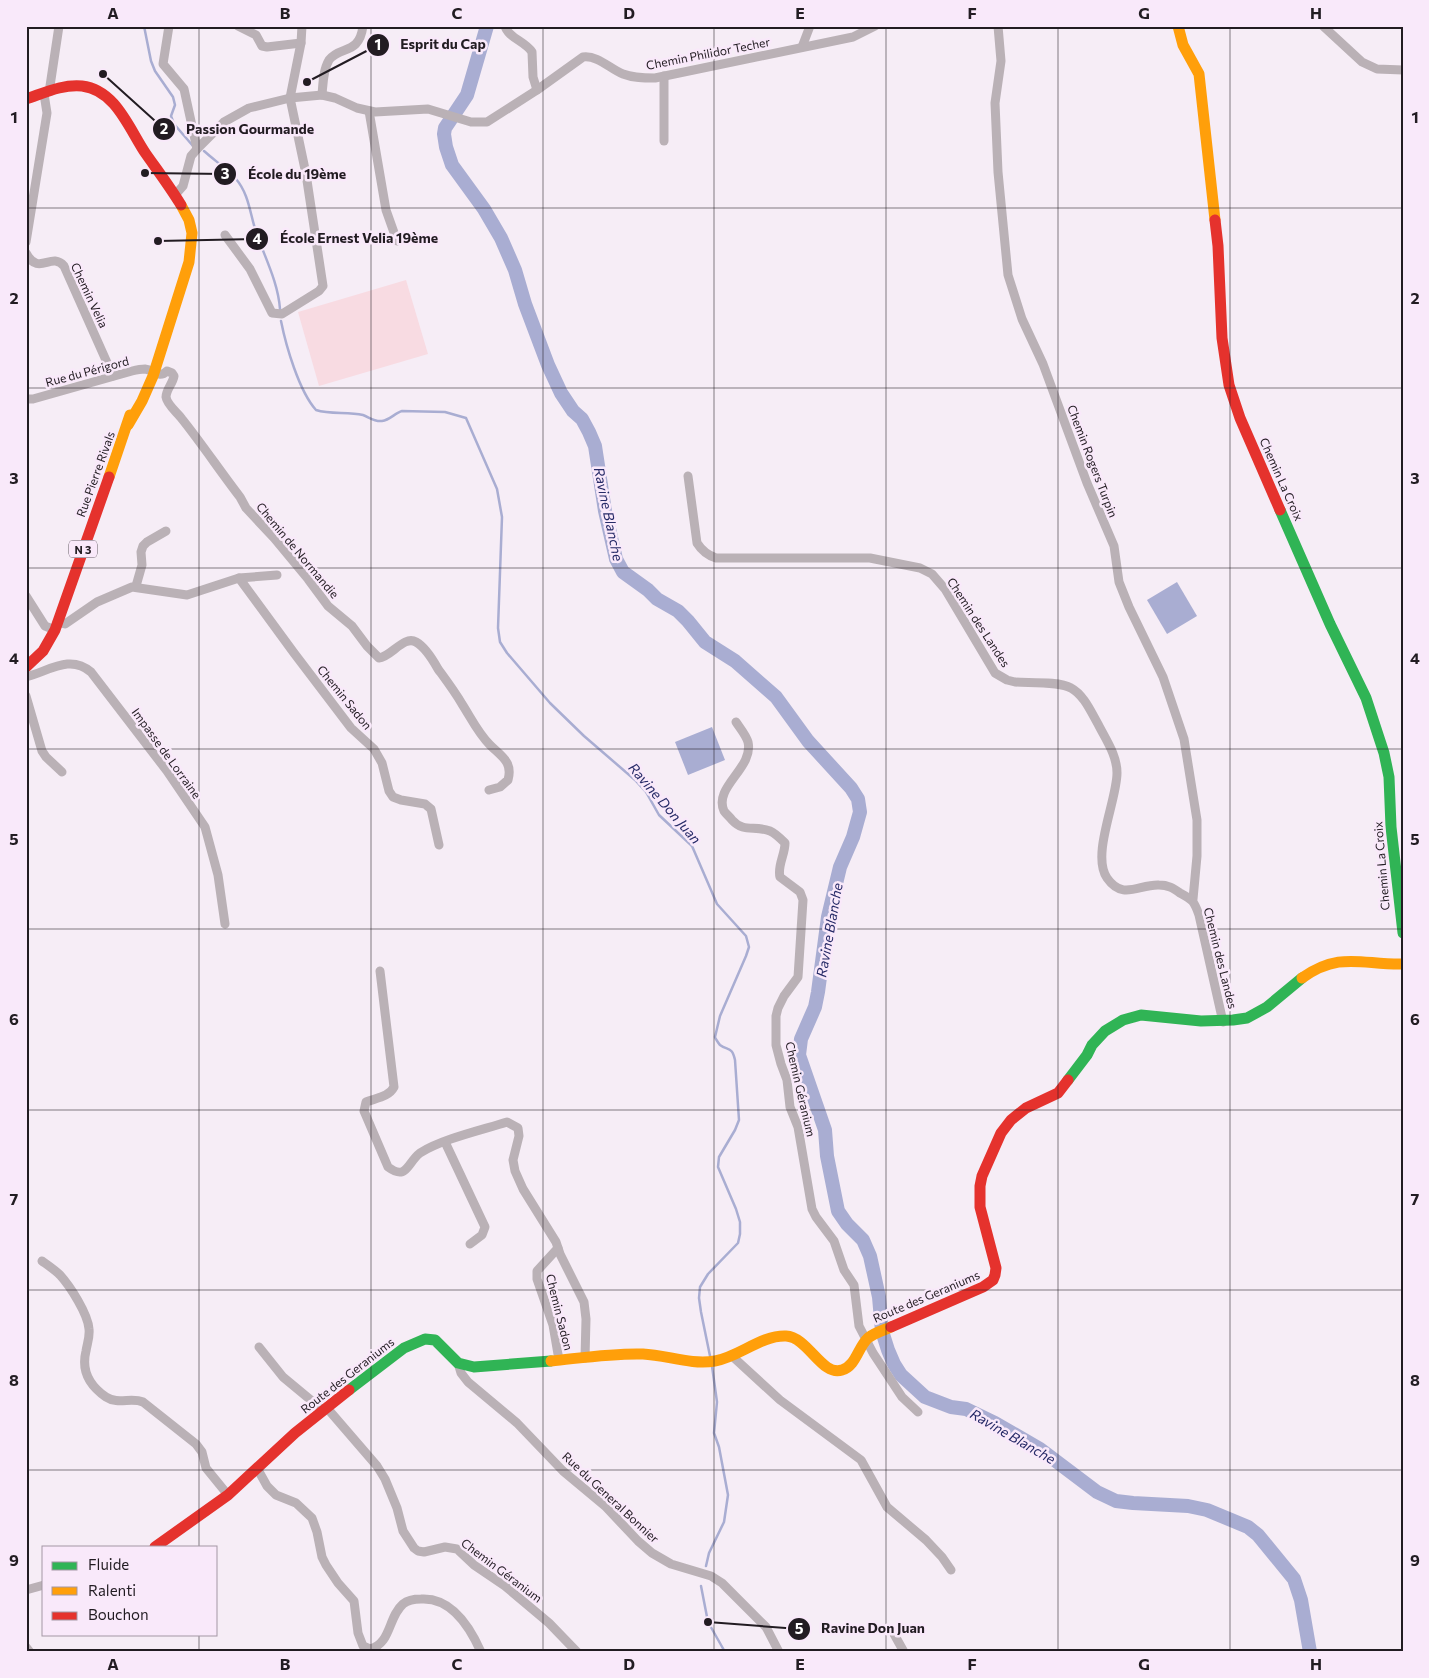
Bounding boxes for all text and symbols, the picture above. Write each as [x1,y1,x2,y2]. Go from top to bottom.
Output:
text: A [107,3,119,22]
text: B [280,3,291,22]
text: C [452,3,463,22]
text: D [623,3,635,22]
text: E [795,3,805,22]
text: F [967,3,977,22]
text: G [1138,3,1150,22]
text: H [1310,3,1322,22]
callout: Esprit du Cap [365,30,496,59]
street label: Chemin Philidor Techer [645,34,771,72]
text: 1 [375,35,381,53]
text: Esprit du Cap [400,35,486,52]
text: 1 [10,107,18,126]
text: 1 [1411,107,1419,126]
callout: Passion Gourmande [151,114,324,143]
text: 2 [160,119,168,137]
text: Passion Gourmande [186,120,314,137]
callout: École du 19ème [213,159,356,188]
text: 3 [221,164,230,182]
text: École du 19ème [248,165,346,182]
callout: École Ernest Velia 19ème [245,224,448,253]
text: 4 [252,229,262,247]
text: École Ernest Velia 19ème [280,229,438,246]
street label: Chemin Velia [69,260,111,330]
text: 2 [9,288,19,307]
text: 2 [1410,288,1420,307]
street label: Rue du Périgord [44,353,130,389]
street label: Chemin Rogers Turpin [1065,403,1121,519]
street label: Rue Pierre Rivals [73,429,117,519]
street label: Chemin La Croix [1257,435,1307,523]
water label: Ravine Blanche [591,466,627,563]
text: 3 [9,468,19,487]
text: 3 [1410,468,1420,487]
street label: Chemin de Normandie [254,499,342,601]
road number: N 3 [69,540,97,558]
street label: Chemin des Landes [945,575,1013,669]
text: 4 [9,648,19,667]
text: 4 [1410,648,1420,667]
street label: Chemin Sadon [315,662,375,732]
street label: Impasse de Lorraine [129,705,205,801]
water label: Ravine Don Juan [625,759,705,847]
street label: Chemin La Croix [1370,820,1392,911]
text: 5 [9,829,19,848]
text: 5 [1410,829,1420,848]
water label: Ravine Blanche [812,881,846,979]
street label: Chemin des Landes [1202,906,1240,1010]
text: 6 [9,1009,19,1028]
text: 6 [1410,1009,1420,1028]
street label: Chemin Géranium [783,1040,819,1138]
text: 7 [10,1189,19,1208]
text: 7 [1411,1189,1420,1208]
street label: Route des Geraniums [870,1267,982,1325]
street label: Chemin Sadon [544,1272,576,1352]
street label: Route des Geraniums [298,1334,396,1416]
text: 8 [9,1370,19,1389]
text: 8 [1410,1370,1420,1389]
water label: Ravine Blanche [967,1405,1059,1468]
street label: Rue du General Bonnier [560,1449,662,1545]
street label: Chemin Géranium [459,1535,545,1605]
legend [42,1546,218,1636]
text: 9 [9,1550,19,1569]
text: 9 [1410,1550,1420,1569]
text: Fluide [88,1555,129,1573]
text: Ralenti [88,1581,136,1599]
text: Bouchon [88,1605,149,1623]
callout: Ravine Don Juan [786,1614,935,1643]
text: 5 [795,1619,804,1637]
text: Ravine Don Juan [821,1619,925,1636]
text: A [107,1654,119,1673]
text: B [280,1654,291,1673]
text: C [452,1654,463,1673]
text: D [623,1654,635,1673]
text: E [795,1654,805,1673]
text: F [967,1654,977,1673]
text: G [1138,1654,1150,1673]
text: H [1310,1654,1322,1673]

